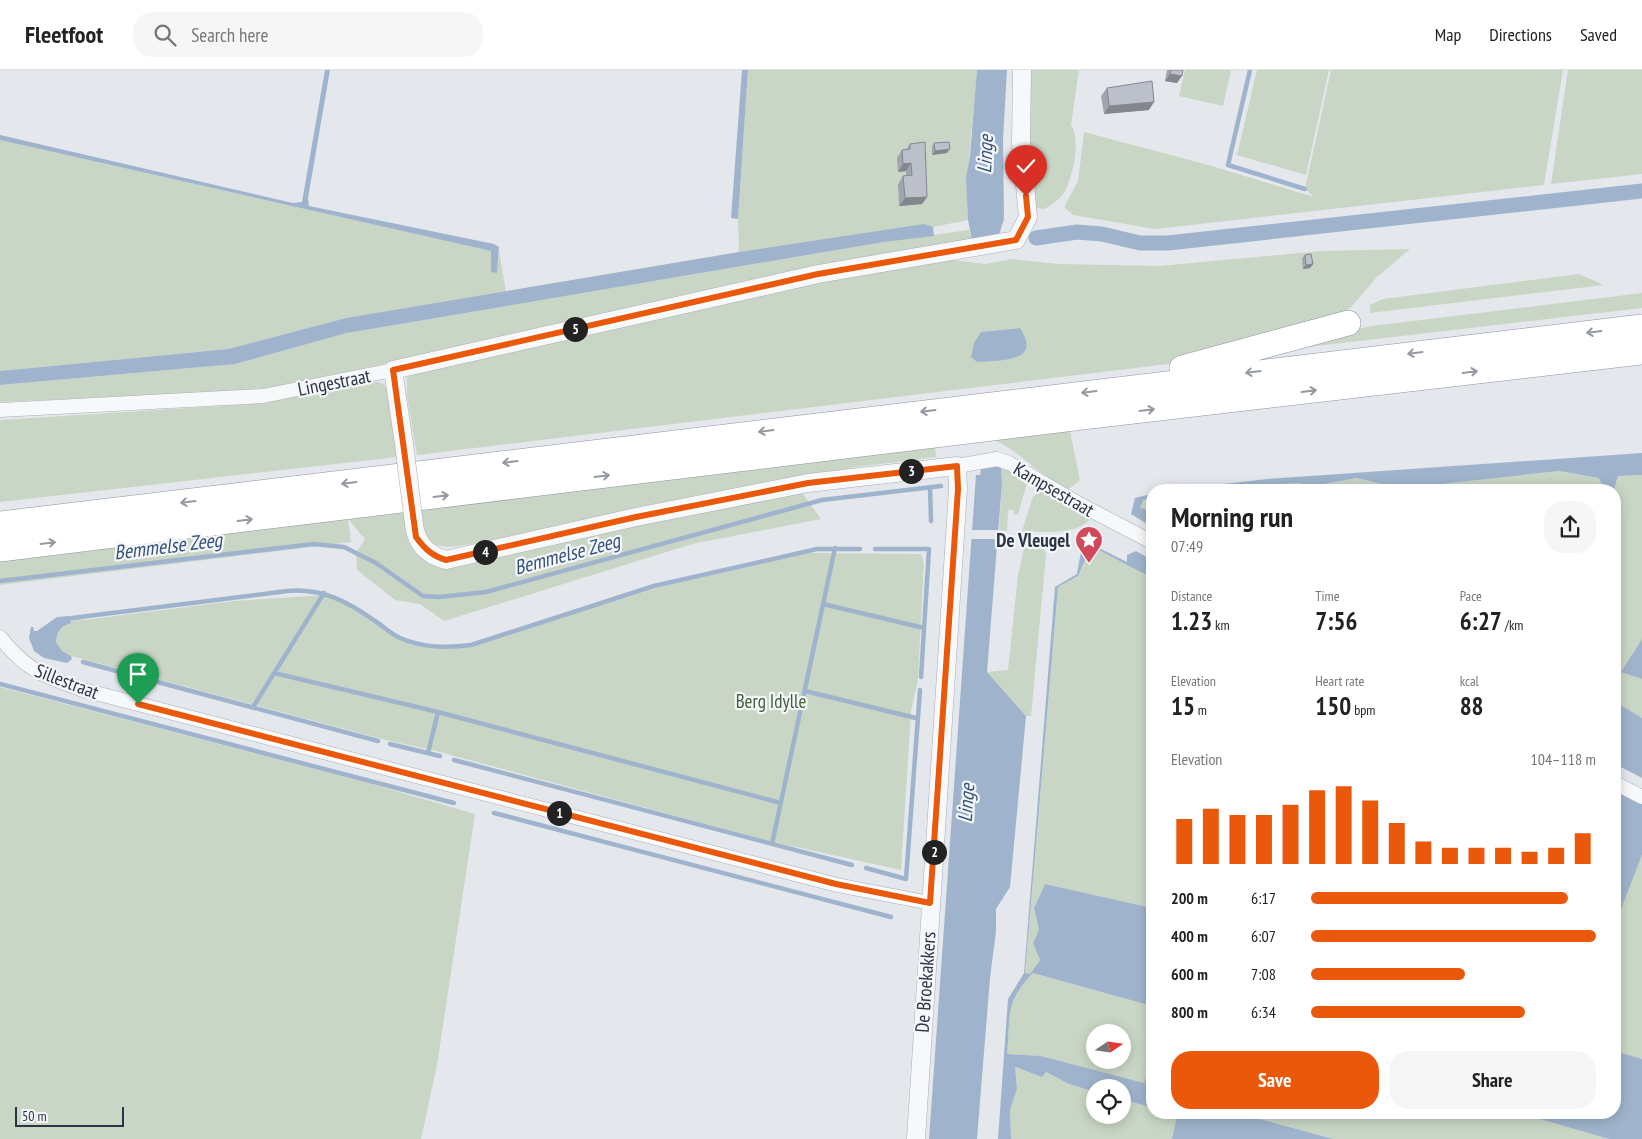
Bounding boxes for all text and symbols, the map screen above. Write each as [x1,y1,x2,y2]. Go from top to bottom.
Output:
search box [133,12,483,57]
text: Fleetfoot [25,19,103,50]
icon: search [151,21,179,49]
text: Search here [191,23,268,47]
text: Map [1435,23,1461,46]
text: Directions [1489,23,1552,46]
text: Saved [1580,23,1617,46]
water label: Linge [971,132,999,174]
pin [1005,145,1047,196]
icon: check [1012,152,1040,180]
pin: 5 [562,316,588,342]
text: 5 [572,320,579,338]
one-way arrow [1586,327,1602,337]
one-way arrow [1407,348,1423,358]
street label: Lingestraat [296,363,373,401]
one-way arrow [1246,367,1262,377]
one-way arrow [1462,367,1478,377]
one-way arrow [1301,386,1317,396]
one-way arrow [1081,387,1097,397]
one-way arrow [1139,405,1155,415]
one-way arrow [920,407,936,417]
one-way arrow [759,426,775,436]
street label: Kampsestraat [1010,456,1099,522]
one-way arrow [503,458,519,468]
pin: 3 [898,458,924,484]
text: 3 [908,462,915,480]
one-way arrow [594,471,610,481]
one-way arrow [341,478,357,488]
one-way arrow [432,491,448,501]
one-way arrow [180,497,196,507]
text: Morning run [1171,498,1293,535]
button: share [1544,501,1596,553]
one-way arrow [236,515,252,525]
place icon: De Vleugel [1074,525,1104,564]
water label: Bemmelse Zeeg [113,526,225,566]
water label: Bemmelse Zeeg [511,527,624,581]
place label: De Vleugel [996,528,1070,552]
text: 07:49 [1171,536,1203,556]
one-way arrow [40,538,56,548]
pin: 4 [472,540,498,564]
text: 4 [482,543,489,561]
text: Distance [1171,587,1212,605]
text: Time [1315,587,1340,605]
text: Pace [1460,587,1482,605]
text: 1.23 [1171,605,1212,637]
text: 7:56 [1315,605,1357,637]
text: 6:27 [1460,605,1502,637]
text: km [1212,616,1230,634]
text: /km [1502,616,1523,634]
pin [117,653,159,704]
street label: Sillestraat [32,658,103,704]
icon: arrive [124,660,152,688]
text: Elevation [1171,672,1216,690]
text: Heart rate [1315,672,1364,690]
text: kcal [1460,672,1479,690]
park label: Berg Idylle [736,689,807,713]
text: 15 [1171,690,1195,722]
text: 150 [1315,690,1351,722]
text: 88 [1460,690,1484,722]
text: m [1195,701,1207,719]
text: bpm [1351,701,1375,719]
text: Elevation [1171,749,1222,769]
text: 104–118 m [1531,749,1596,769]
water label: Linge [952,781,980,823]
pin: 1 [546,800,572,826]
text: 1 [556,804,563,822]
pin: 2 [922,840,946,864]
text: 2 [931,843,938,861]
text: 200 m [1171,888,1208,908]
text: 6:17 [1251,888,1276,908]
text: 400 m [1171,926,1208,946]
text: 6:07 [1251,926,1276,946]
street label: De Broekakkers [910,931,940,1033]
text: 600 m [1171,964,1208,984]
text: 7:08 [1251,964,1276,984]
text: 800 m [1171,1002,1208,1022]
text: 6:34 [1251,1002,1276,1022]
north arrow [1086,1024,1131,1069]
map controls [1086,1024,1131,1124]
button: Save [1171,1051,1379,1109]
button: Share [1389,1051,1596,1109]
button: locate [1086,1079,1131,1124]
scale bar [15,1104,124,1127]
text: 50 m [22,1107,47,1125]

